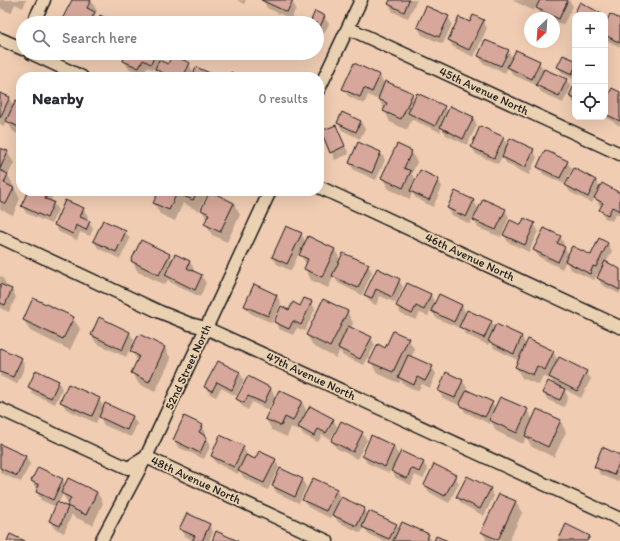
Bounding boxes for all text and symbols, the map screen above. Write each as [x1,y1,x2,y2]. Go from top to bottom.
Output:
north arrow [524,12,560,48]
map controls [572,12,608,120]
button: + [572,12,608,48]
search box [16,16,324,60]
icon: search [30,27,52,49]
text: Search here [62,29,137,47]
button: − [572,48,608,84]
street label: 45th Avenue North [437,64,532,118]
button: locate [572,84,608,120]
text: Nearby [32,88,84,108]
text: 0 results [258,91,308,106]
street label: 46th Avenue North [423,230,518,284]
street label: 52nd Street North [162,322,214,412]
street label: 47th Avenue North [264,349,358,403]
street label: 48th Avenue North [149,453,244,507]

